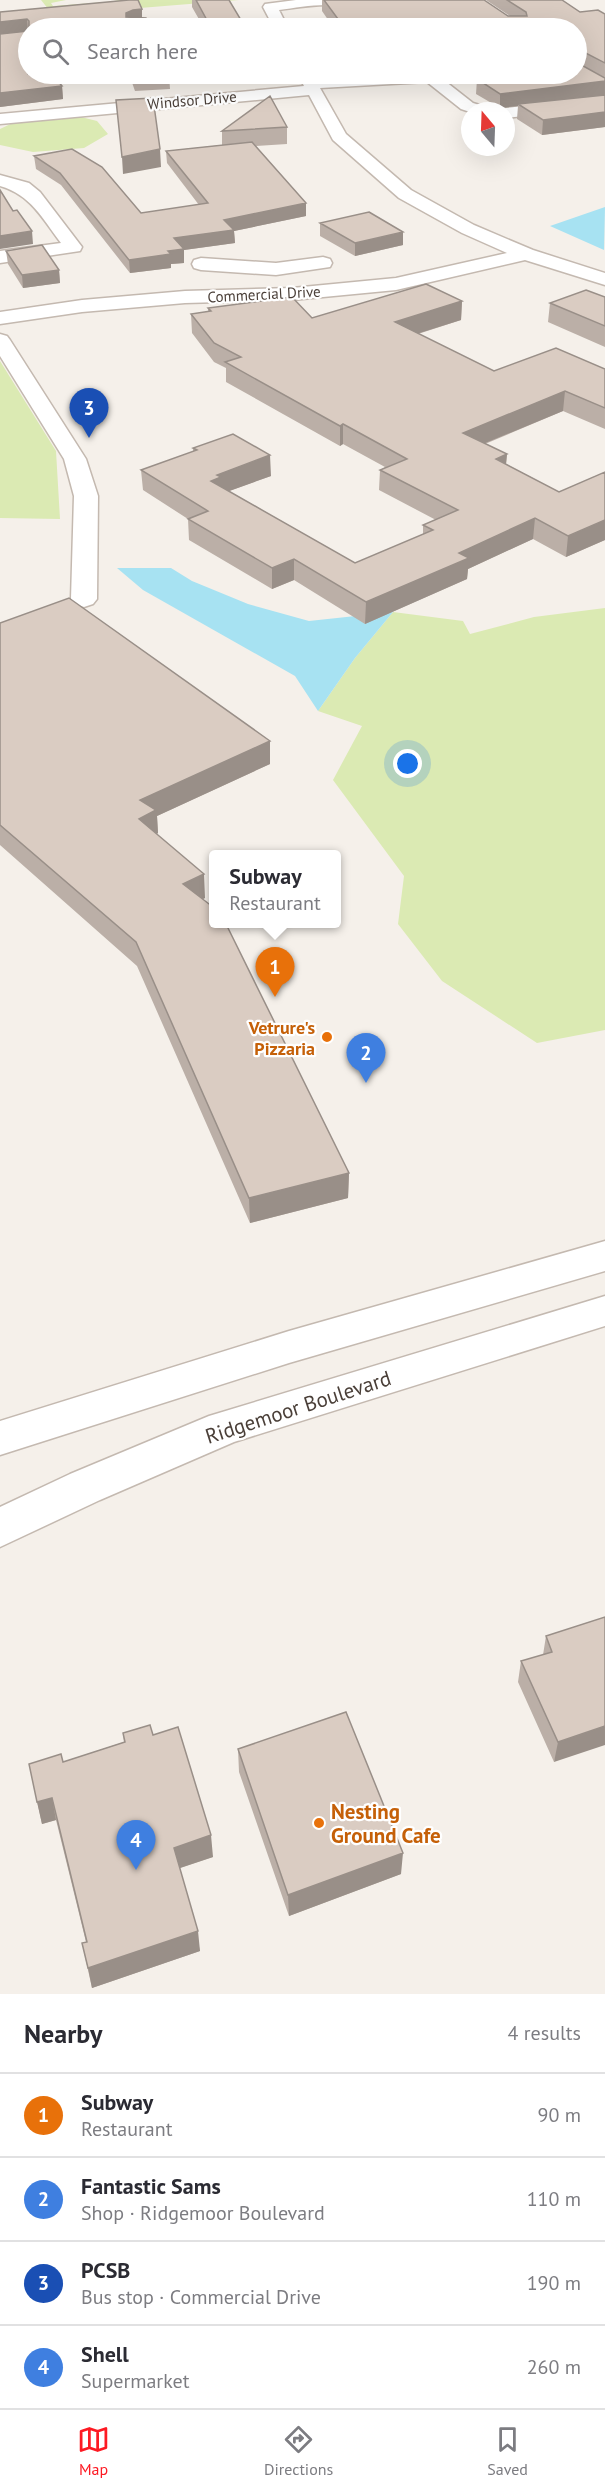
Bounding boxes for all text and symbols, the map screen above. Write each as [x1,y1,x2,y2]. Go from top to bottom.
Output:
search box [18,18,587,84]
icon: search [39,35,72,68]
text: Search here [87,37,198,65]
street label: Windsor Drive [146,87,238,113]
north arrow [461,102,515,156]
street label: Commercial Drive [207,282,321,306]
pin: 3 [70,388,109,438]
your location [393,749,422,778]
popup [209,850,341,928]
text: Subway [229,862,302,890]
text: Restaurant [229,890,321,916]
pin: 1 [256,948,294,997]
place label: Vetrure's Pizzaria [248,1016,315,1060]
marker: Vetrure's Pizzaria [320,1030,334,1044]
pin: 2 [346,1034,386,1083]
street label: Ridgemoor Boulevard [202,1364,394,1450]
place label: Nesting Ground Cafe [331,1798,441,1849]
marker: Nesting Ground Cafe [312,1816,326,1830]
pin: 4 [116,1820,156,1870]
text: Nearby [24,2017,102,2050]
text: 4 results [508,2020,581,2046]
text: Subway [81,2088,153,2116]
text: 1 [38,2102,49,2128]
text: 90 m [538,2102,581,2128]
text: Restaurant [81,2116,172,2142]
text: Fantastic Sams [81,2172,221,2200]
text: 2 [38,2186,49,2212]
text: 110 m [527,2186,581,2212]
text: Shop · Ridgemoor Boulevard [81,2200,325,2226]
text: PCSB [81,2256,130,2284]
text: 3 [38,2270,49,2296]
text: 190 m [527,2270,581,2296]
text: Bus stop · Commercial Drive [81,2284,321,2310]
text: Shell [81,2340,129,2368]
text: 4 [38,2354,49,2380]
text: 260 m [527,2354,581,2380]
text: Supermarket [81,2368,189,2394]
tab: Map [77,2423,110,2479]
tab: Directions [264,2423,333,2479]
tab: Saved [487,2423,528,2479]

